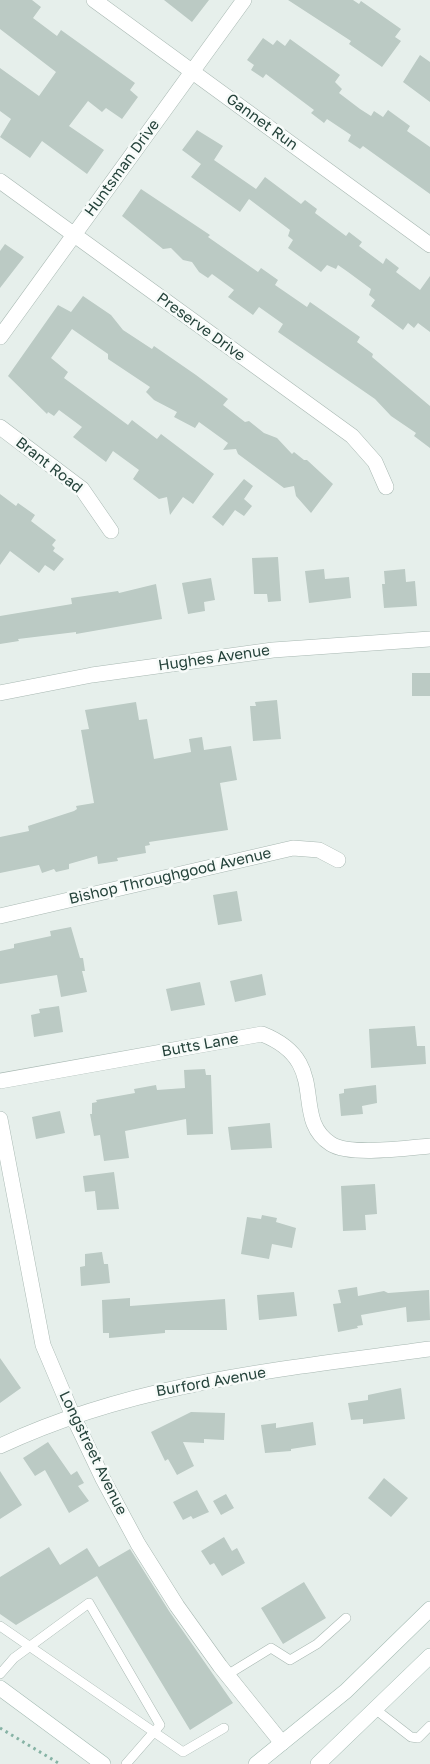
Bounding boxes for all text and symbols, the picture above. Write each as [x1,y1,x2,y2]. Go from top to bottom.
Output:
street label: Gannet Run [223,90,301,154]
street label: Huntsman Drive [81,116,163,220]
street label: Preserve Drive [153,289,249,365]
street label: Brant Road [12,433,86,497]
street label: Hughes Avenue [157,641,271,675]
street label: Bishop Throughgood Avenue [67,844,273,908]
street label: Butts Lane [160,1029,240,1061]
street label: Burford Avenue [155,1363,267,1401]
street label: Longstreet Avenue [55,1388,131,1518]

